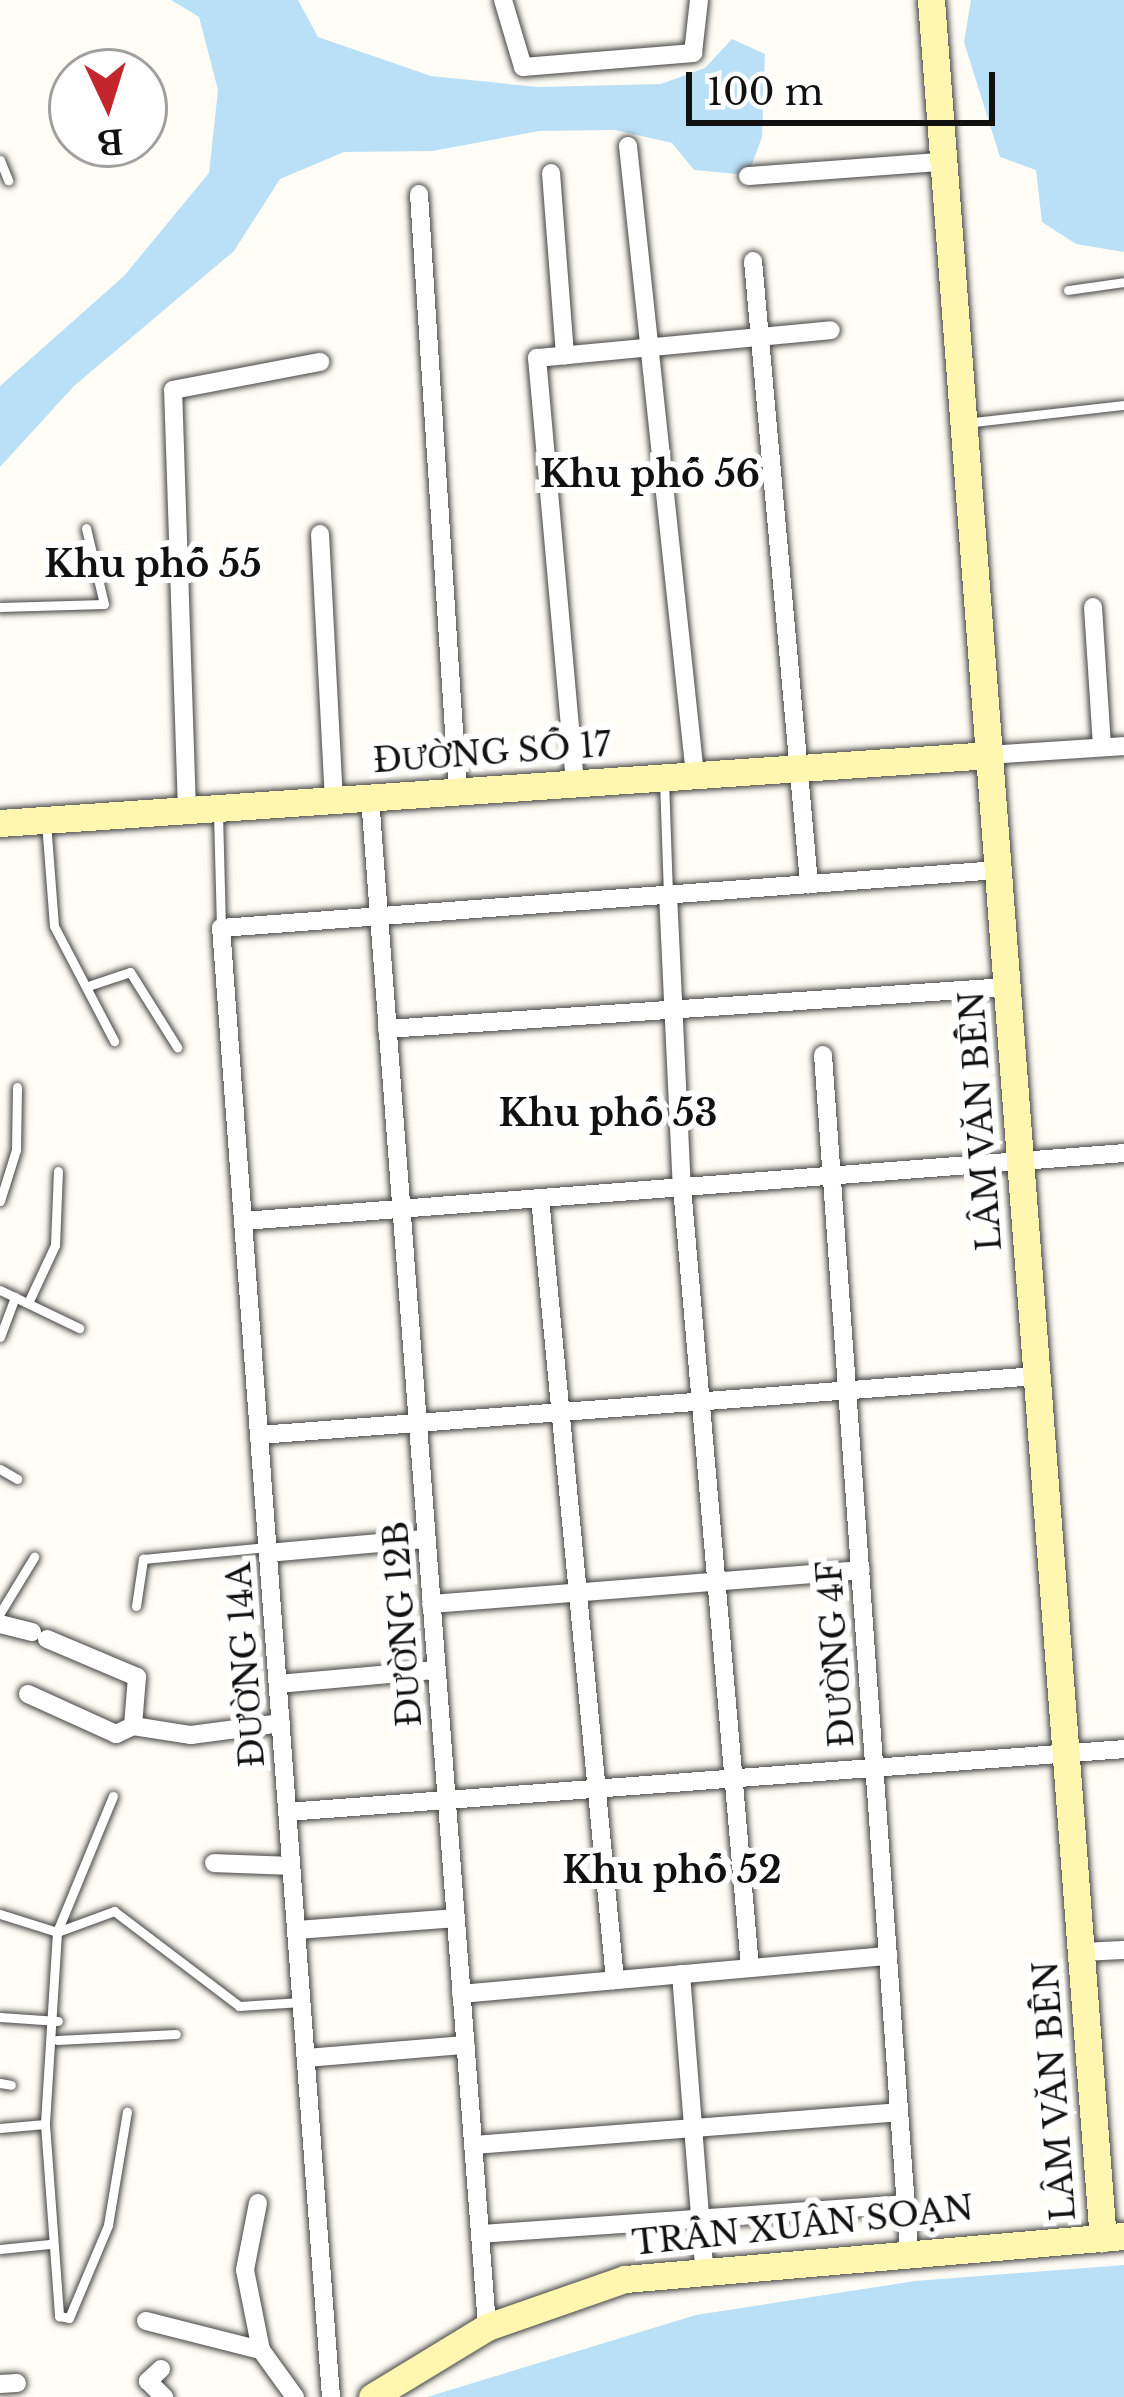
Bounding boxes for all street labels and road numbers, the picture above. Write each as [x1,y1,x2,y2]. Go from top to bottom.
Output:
street label: ĐƯỜNG SỐ 17 [371,725,613,781]
street label: LÂM VĂN BỀN [952,989,1010,1253]
street label: ĐƯỜNG 12B [376,1520,430,1728]
street label: ĐƯỜNG 4F [810,1559,862,1749]
street label: ĐƯỜNG 14A [219,1561,273,1769]
street label: LÂM VĂN BỀN [1026,1959,1084,2223]
street label: TRẦN XUÂN SOẠN [630,2188,976,2264]

